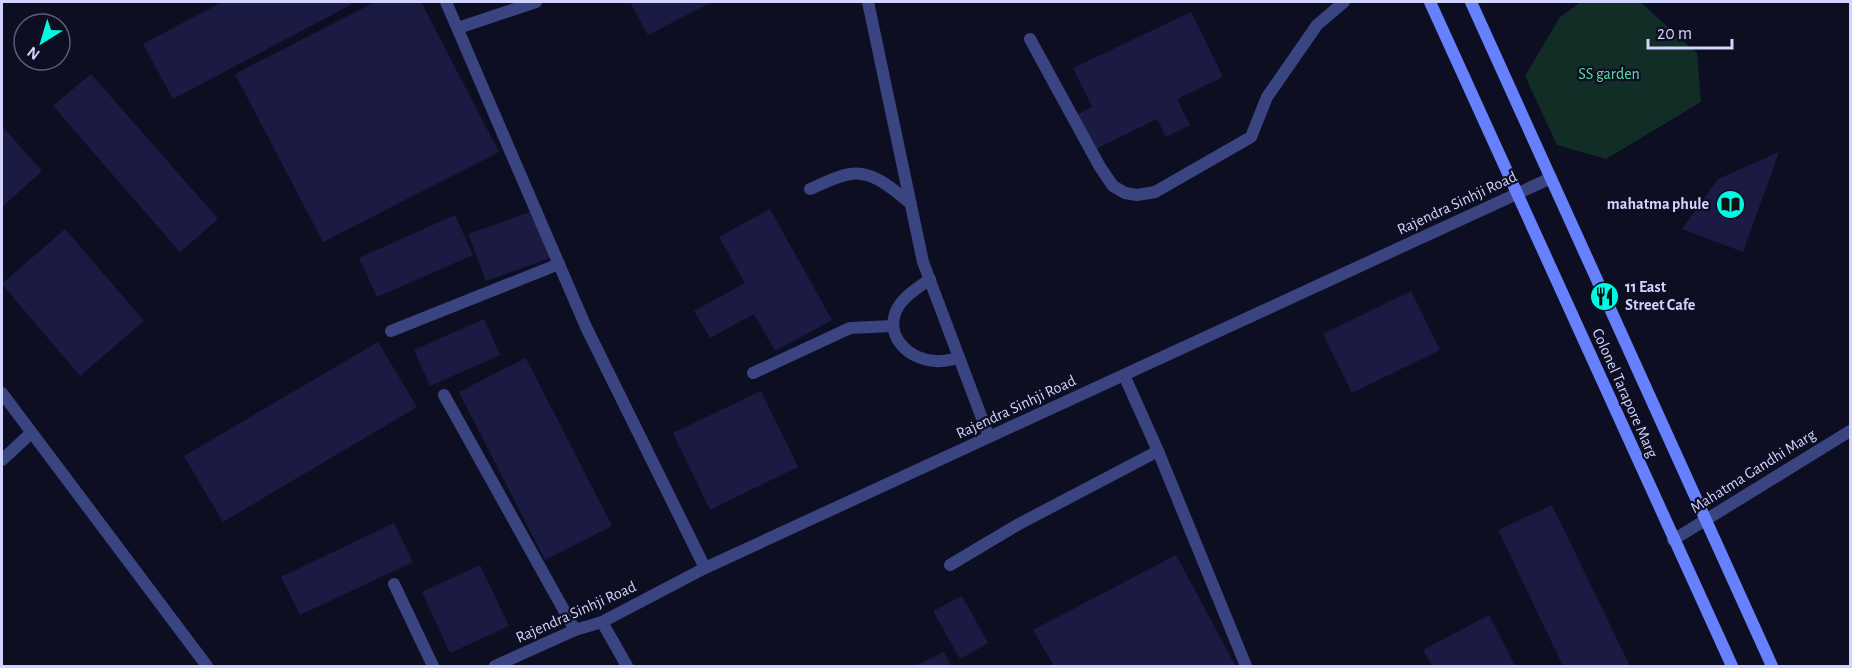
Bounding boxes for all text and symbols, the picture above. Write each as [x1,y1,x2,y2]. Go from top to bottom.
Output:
north arrow [12,12,72,72]
scale bar [1648,12,1732,50]
text: 20 m [1657,25,1692,43]
text: N [24,43,43,63]
park label: SS garden [1578,66,1640,82]
street label: Rajendra Sinhji Road [1395,168,1520,239]
library icon: mahatma phule [1714,188,1746,220]
place label: mahatma phule [1607,196,1709,212]
place label: 11 East Street Cafe [1625,279,1696,313]
restaurant icon: 11 East Street Cafe [1588,280,1620,312]
street label: Colonel Tarapore Marg [1589,326,1661,460]
street label: Rajendra Sinhji Road [954,372,1079,443]
street label: Mahatma Gandhi Marg [1688,426,1819,516]
street label: Rajendra Sinhji Road [513,578,639,647]

